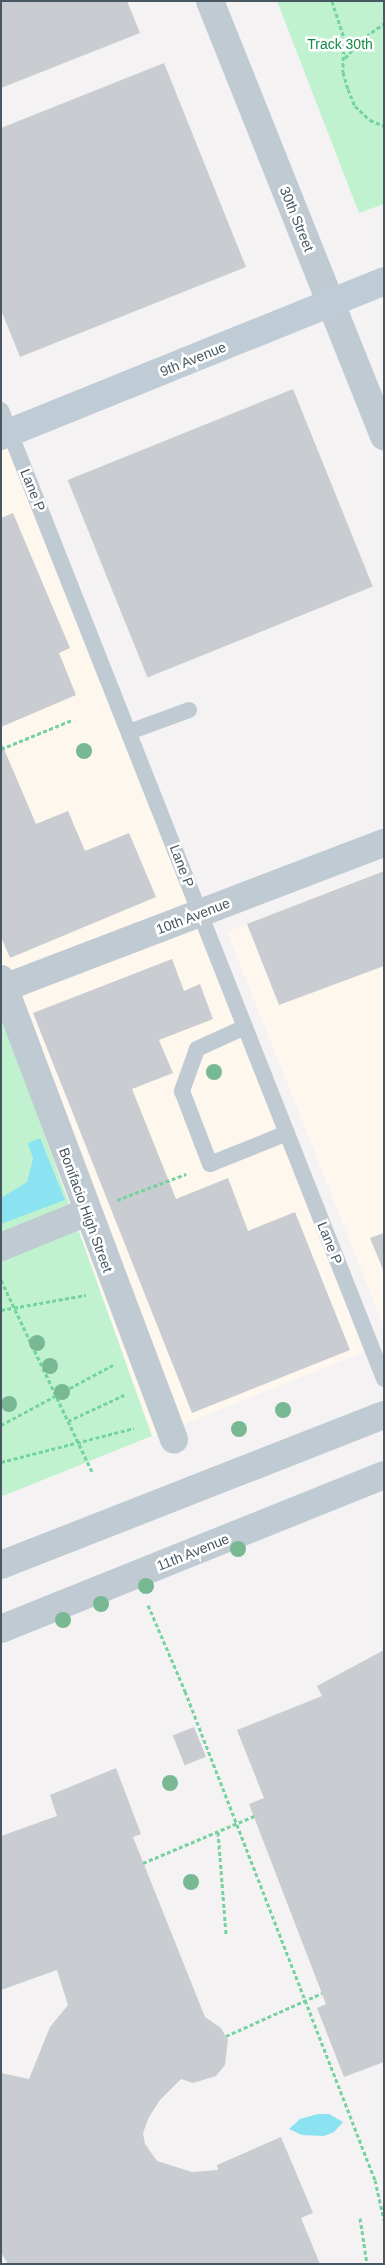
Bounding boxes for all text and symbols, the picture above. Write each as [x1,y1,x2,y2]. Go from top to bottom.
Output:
park label: Track 30th [307,36,373,52]
street label: 30th Street [276,184,318,254]
street label: 9th Avenue [157,338,229,380]
street label: Lane P [17,466,49,514]
street label: Lane P [166,842,198,890]
street label: 10th Avenue [153,894,233,938]
street label: Bonifacio High Street [56,1145,116,1275]
street label: Lane P [314,1219,346,1267]
street label: 11th Avenue [154,1530,232,1574]

